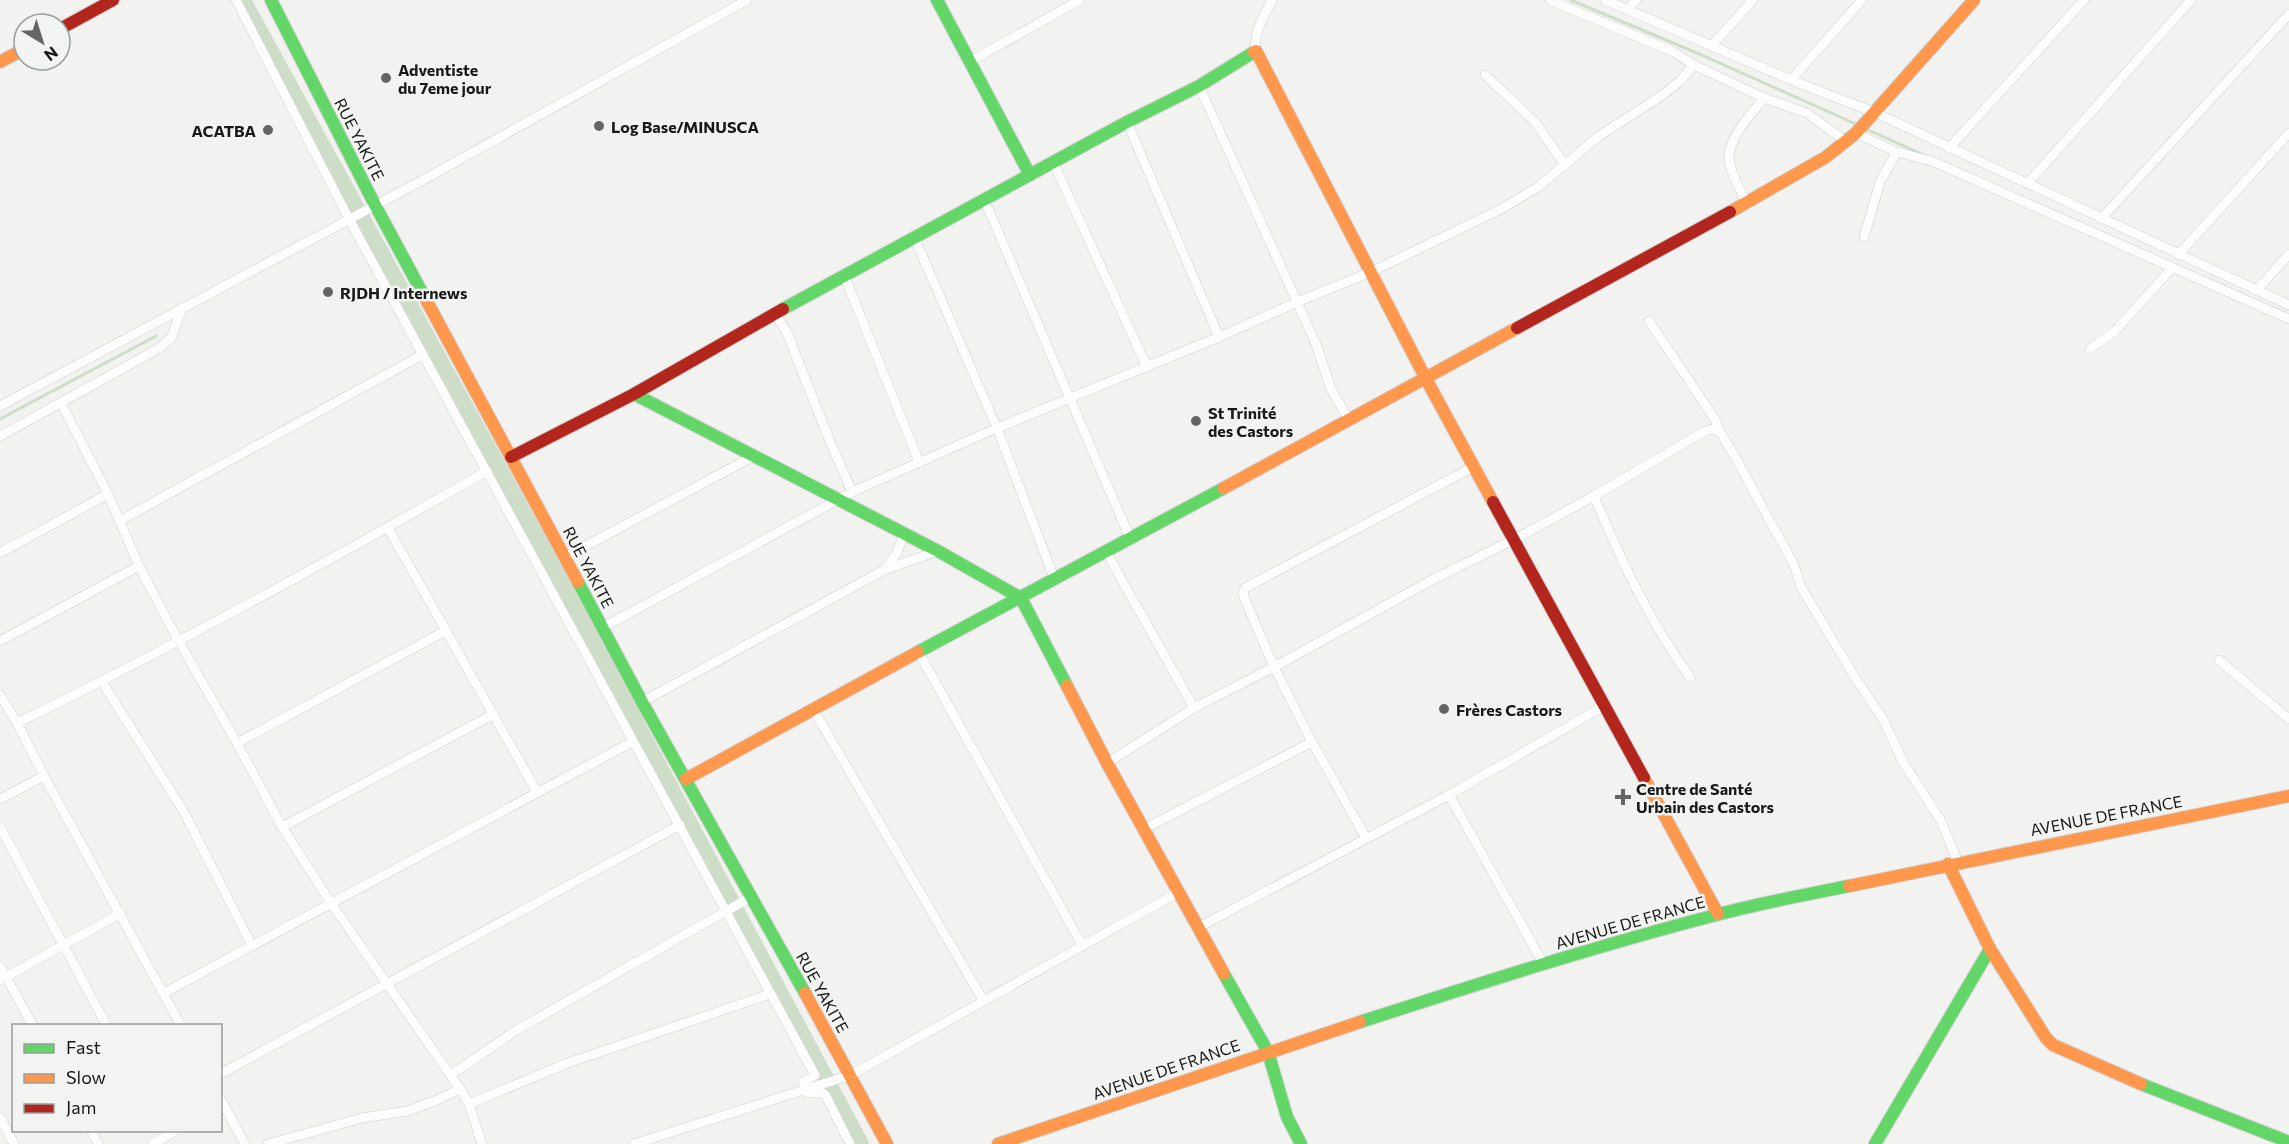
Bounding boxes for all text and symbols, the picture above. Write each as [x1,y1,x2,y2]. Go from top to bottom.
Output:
north arrow [12,12,72,72]
text: N [41,43,62,65]
place label: Adventiste du 7eme jour [398,60,492,97]
marker: Adventiste du 7eme jour [379,71,393,85]
street label: RUE YAKITE [331,95,389,183]
place label: Log Base/MINUSCA [611,117,760,136]
marker: Log Base/MINUSCA [592,119,606,133]
place label: ACATBA [192,121,256,140]
marker: ACATBA [261,123,275,137]
place label: RJDH / Internews [340,283,467,302]
marker: RJDH / Internews [321,285,335,299]
place label: St Trinité des Castors [1208,403,1293,440]
marker: St Trinité des Castors [1189,414,1203,428]
street label: RUE YAKITE [560,523,618,611]
place label: Frères Castors [1456,700,1562,719]
marker: Frères Castors [1437,702,1451,716]
place label: Centre de Santé Urbain des Castors [1636,779,1774,816]
marker: Centre de Santé Urbain des Castors [1614,788,1632,806]
street label: AVENUE DE FRANCE [2028,791,2184,839]
street label: AVENUE DE FRANCE [1553,892,1707,952]
street label: RUE YAKITE [793,948,853,1036]
legend [12,1024,222,1132]
street label: AVENUE DE FRANCE [1090,1035,1242,1103]
text: Fast [66,1036,101,1058]
text: Slow [66,1066,106,1088]
text: Jam [66,1096,96,1118]

